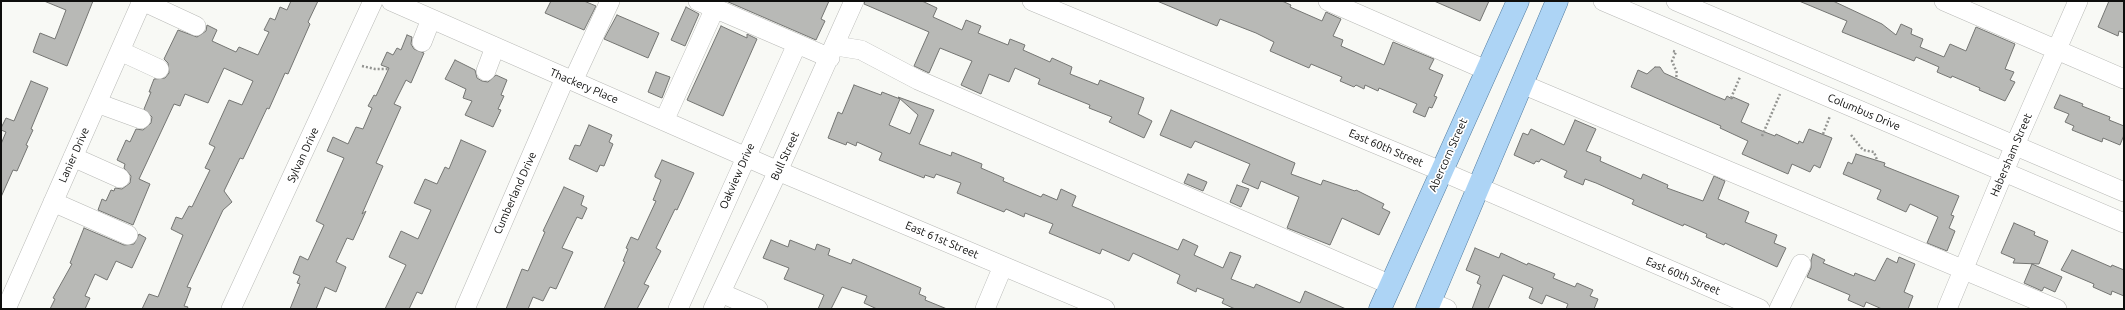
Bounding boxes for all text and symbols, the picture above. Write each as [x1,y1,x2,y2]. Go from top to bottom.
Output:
street label: Thackery Place [548,66,620,106]
street label: Columbus Drive [1826,91,1902,133]
street label: Habersham Street [1987,111,2035,199]
street label: Abercorn Street [1426,116,1470,194]
street label: Lanier Drive [56,125,92,185]
street label: Sylvan Drive [284,125,322,185]
street label: East 60th Street [1347,126,1425,170]
street label: Bull Street [768,130,802,182]
street label: Oakview Drive [717,141,757,211]
street label: Cumberland Drive [491,150,539,236]
street label: East 61st Street [903,219,981,261]
street label: East 60th Street [1644,254,1722,298]

